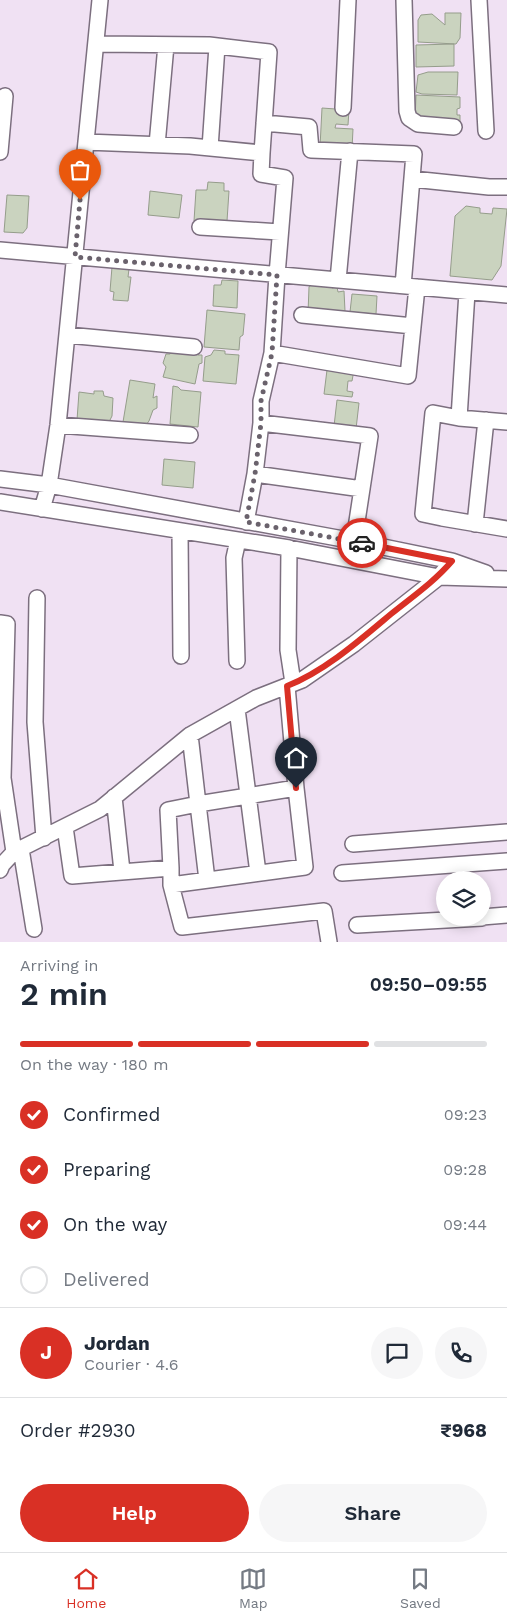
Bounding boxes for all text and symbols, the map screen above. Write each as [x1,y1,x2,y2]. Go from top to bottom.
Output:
pin [59,149,101,200]
icon: bag [66,156,94,184]
courier [337,518,387,568]
icon: car [348,529,376,557]
pin [275,737,317,788]
icon: home [282,744,310,772]
map controls [436,871,491,926]
button: layers [436,871,491,926]
text: Arriving in [20,956,98,975]
text: 09:50–09:55 [370,973,487,996]
text: 2 min [20,975,108,1013]
text: On the way · 180 m [20,1055,168,1074]
icon: check [20,1101,48,1129]
text: Confirmed [63,1103,160,1126]
text: 09:23 [444,1105,487,1124]
icon: check [20,1156,48,1184]
text: Preparing [63,1158,150,1181]
text: 09:28 [443,1160,487,1179]
icon: check [20,1211,48,1239]
text: On the way [63,1213,167,1236]
text: 09:44 [443,1215,487,1234]
text: Delivered [63,1268,150,1291]
button: chat [371,1327,423,1379]
button: phone [435,1327,487,1379]
text: Jordan [84,1332,150,1355]
text: J [40,1341,52,1364]
text: Courier · 4.6 [84,1355,179,1374]
text: Order #2930 [20,1419,136,1442]
text: ₹968 [440,1419,487,1442]
button: Help [20,1484,249,1542]
button: Share [259,1484,487,1542]
tab: Home [66,1565,106,1611]
tab: Map [239,1565,267,1611]
tab: Saved [400,1565,441,1611]

